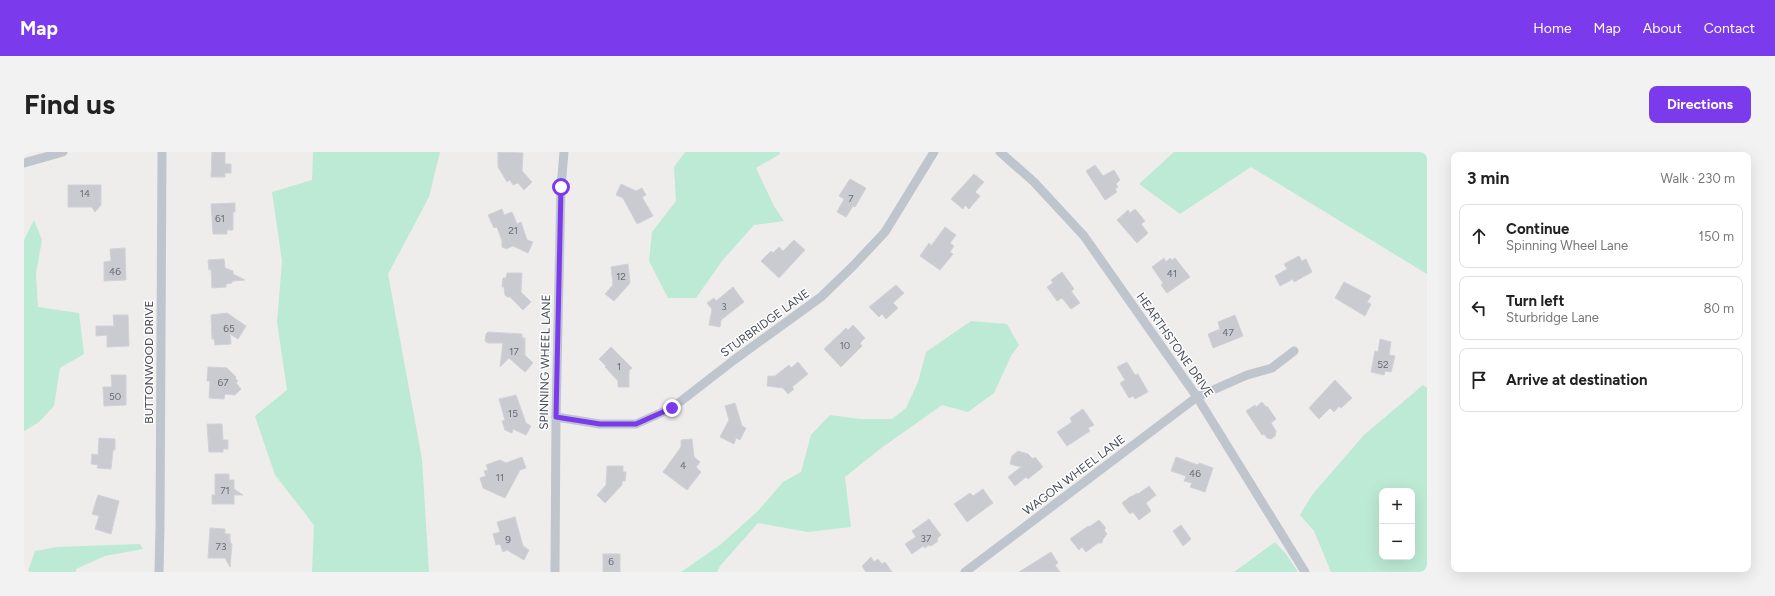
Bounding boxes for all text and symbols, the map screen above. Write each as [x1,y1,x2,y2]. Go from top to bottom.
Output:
text: Map [20,17,58,40]
text: Home [1533,20,1572,37]
text: Map [1594,20,1621,37]
text: About [1643,20,1682,37]
text: Contact [1704,20,1755,37]
button: Directions [1649,86,1751,123]
text: Find us [24,87,115,121]
text: 3 min [1467,168,1509,188]
text: Walk · 230 m [1661,171,1735,186]
route start [552,178,570,196]
house number: 14 [80,187,90,200]
house number: 7 [848,192,854,205]
house number: 61 [215,212,225,225]
text: Continue [1506,220,1569,238]
house number: 21 [508,224,518,237]
icon: ahead [1468,225,1490,247]
text: 150 m [1699,229,1734,244]
text: Spinning Wheel Lane [1506,238,1628,253]
house number: 46 [109,265,121,278]
house number: 41 [1167,267,1177,280]
house number: 12 [616,270,626,283]
street label: STURBRIDGE LANE [718,286,812,360]
street label: HEARTHSTONE DRIVE [1134,290,1216,400]
text: Turn left [1506,292,1564,310]
street label: SPINNING WHEEL LANE [537,294,553,430]
icon: left [1468,297,1490,319]
street label: BUTTONWOOD DRIVE [142,300,156,424]
house number: 3 [721,300,727,313]
text: 80 m [1703,301,1734,316]
text: Sturbridge Lane [1506,310,1599,325]
house number: 65 [223,322,235,335]
house number: 47 [1222,326,1234,339]
house number: 10 [840,339,850,352]
house number: 17 [509,345,519,358]
house number: 52 [1377,358,1389,371]
house number: 1 [617,360,621,373]
icon: arrive [1468,369,1490,391]
text: Arrive at destination [1506,371,1647,389]
house number: 67 [217,376,229,389]
house number: 50 [109,390,121,403]
route end [663,399,681,417]
house number: 15 [508,407,518,420]
street label: WAGON WHEEL LANE [1020,432,1128,518]
house number: 4 [680,459,686,472]
house number: 46 [1189,467,1201,480]
house number: 11 [496,471,504,484]
house number: 71 [220,484,230,497]
map controls [1379,488,1415,560]
button: + [1379,488,1415,524]
button: − [1379,524,1415,560]
house number: 37 [921,532,932,545]
house number: 9 [505,533,511,546]
house number: 73 [216,540,226,553]
house number: 6 [608,555,614,568]

